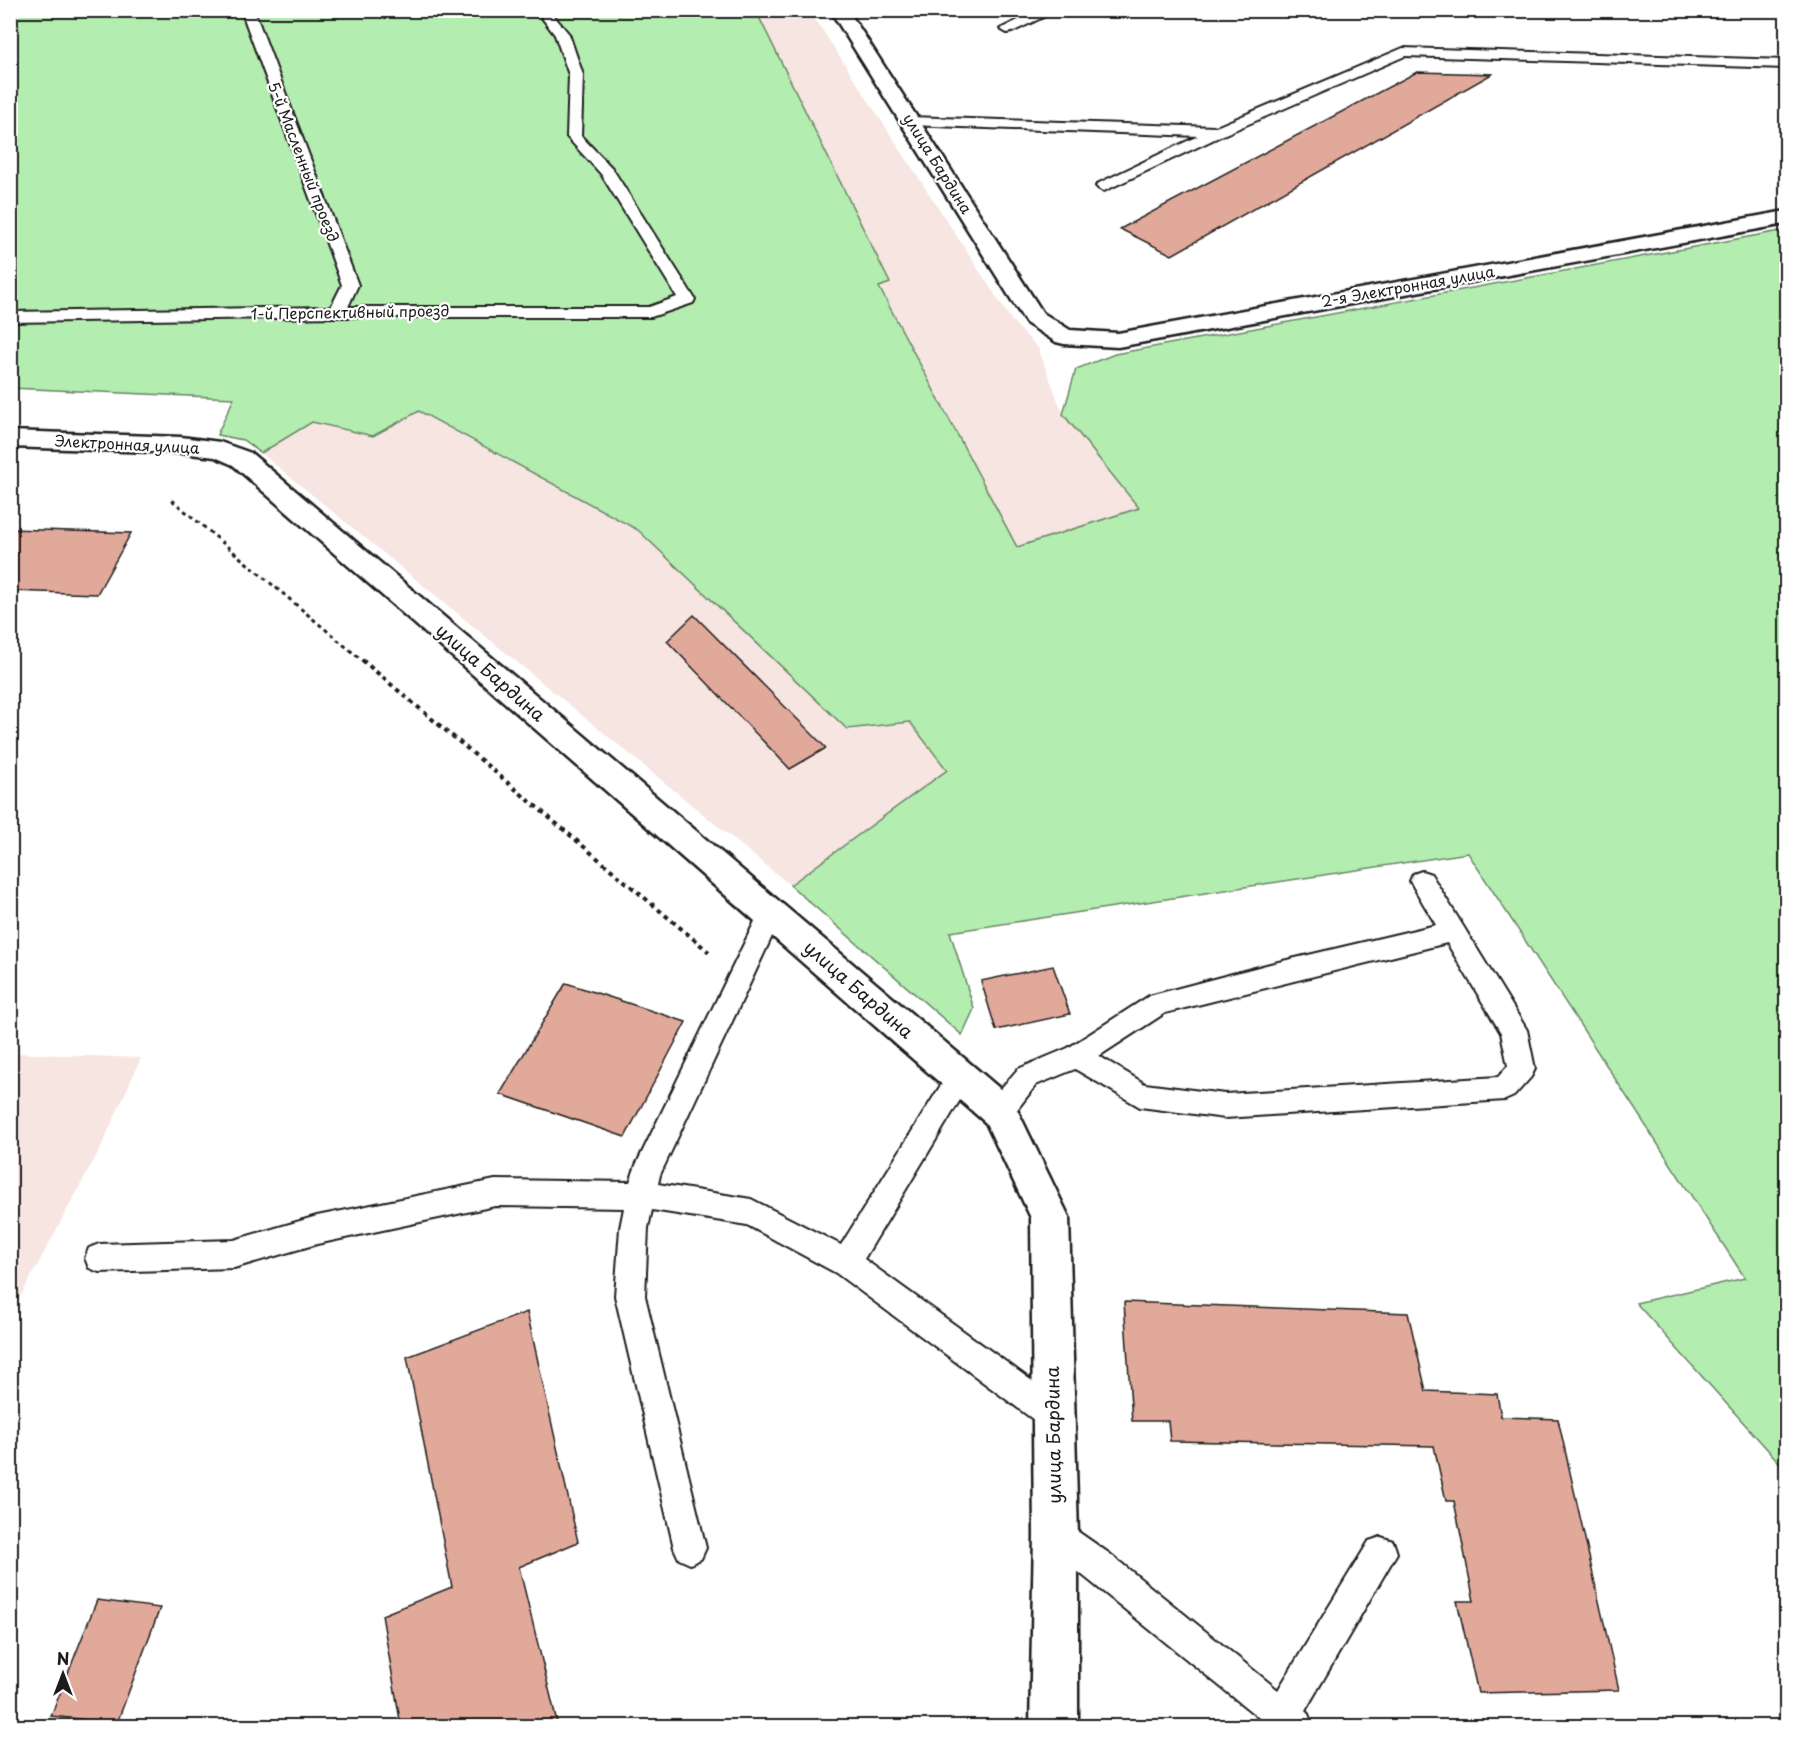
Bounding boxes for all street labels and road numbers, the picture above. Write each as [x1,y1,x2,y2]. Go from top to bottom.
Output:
street label: 5-й Масленный проезд [263,78,346,245]
street label: улица Бардина [898,108,979,218]
street label: 2-я Электронная улица [1319,259,1497,312]
street label: 1-й Перспективный проезд [250,298,449,325]
street label: Электронная улица [54,428,201,459]
street label: улица Бардина [430,617,552,728]
street label: улица Бардина [798,934,920,1045]
street label: улица Бардина [1038,1365,1067,1504]

